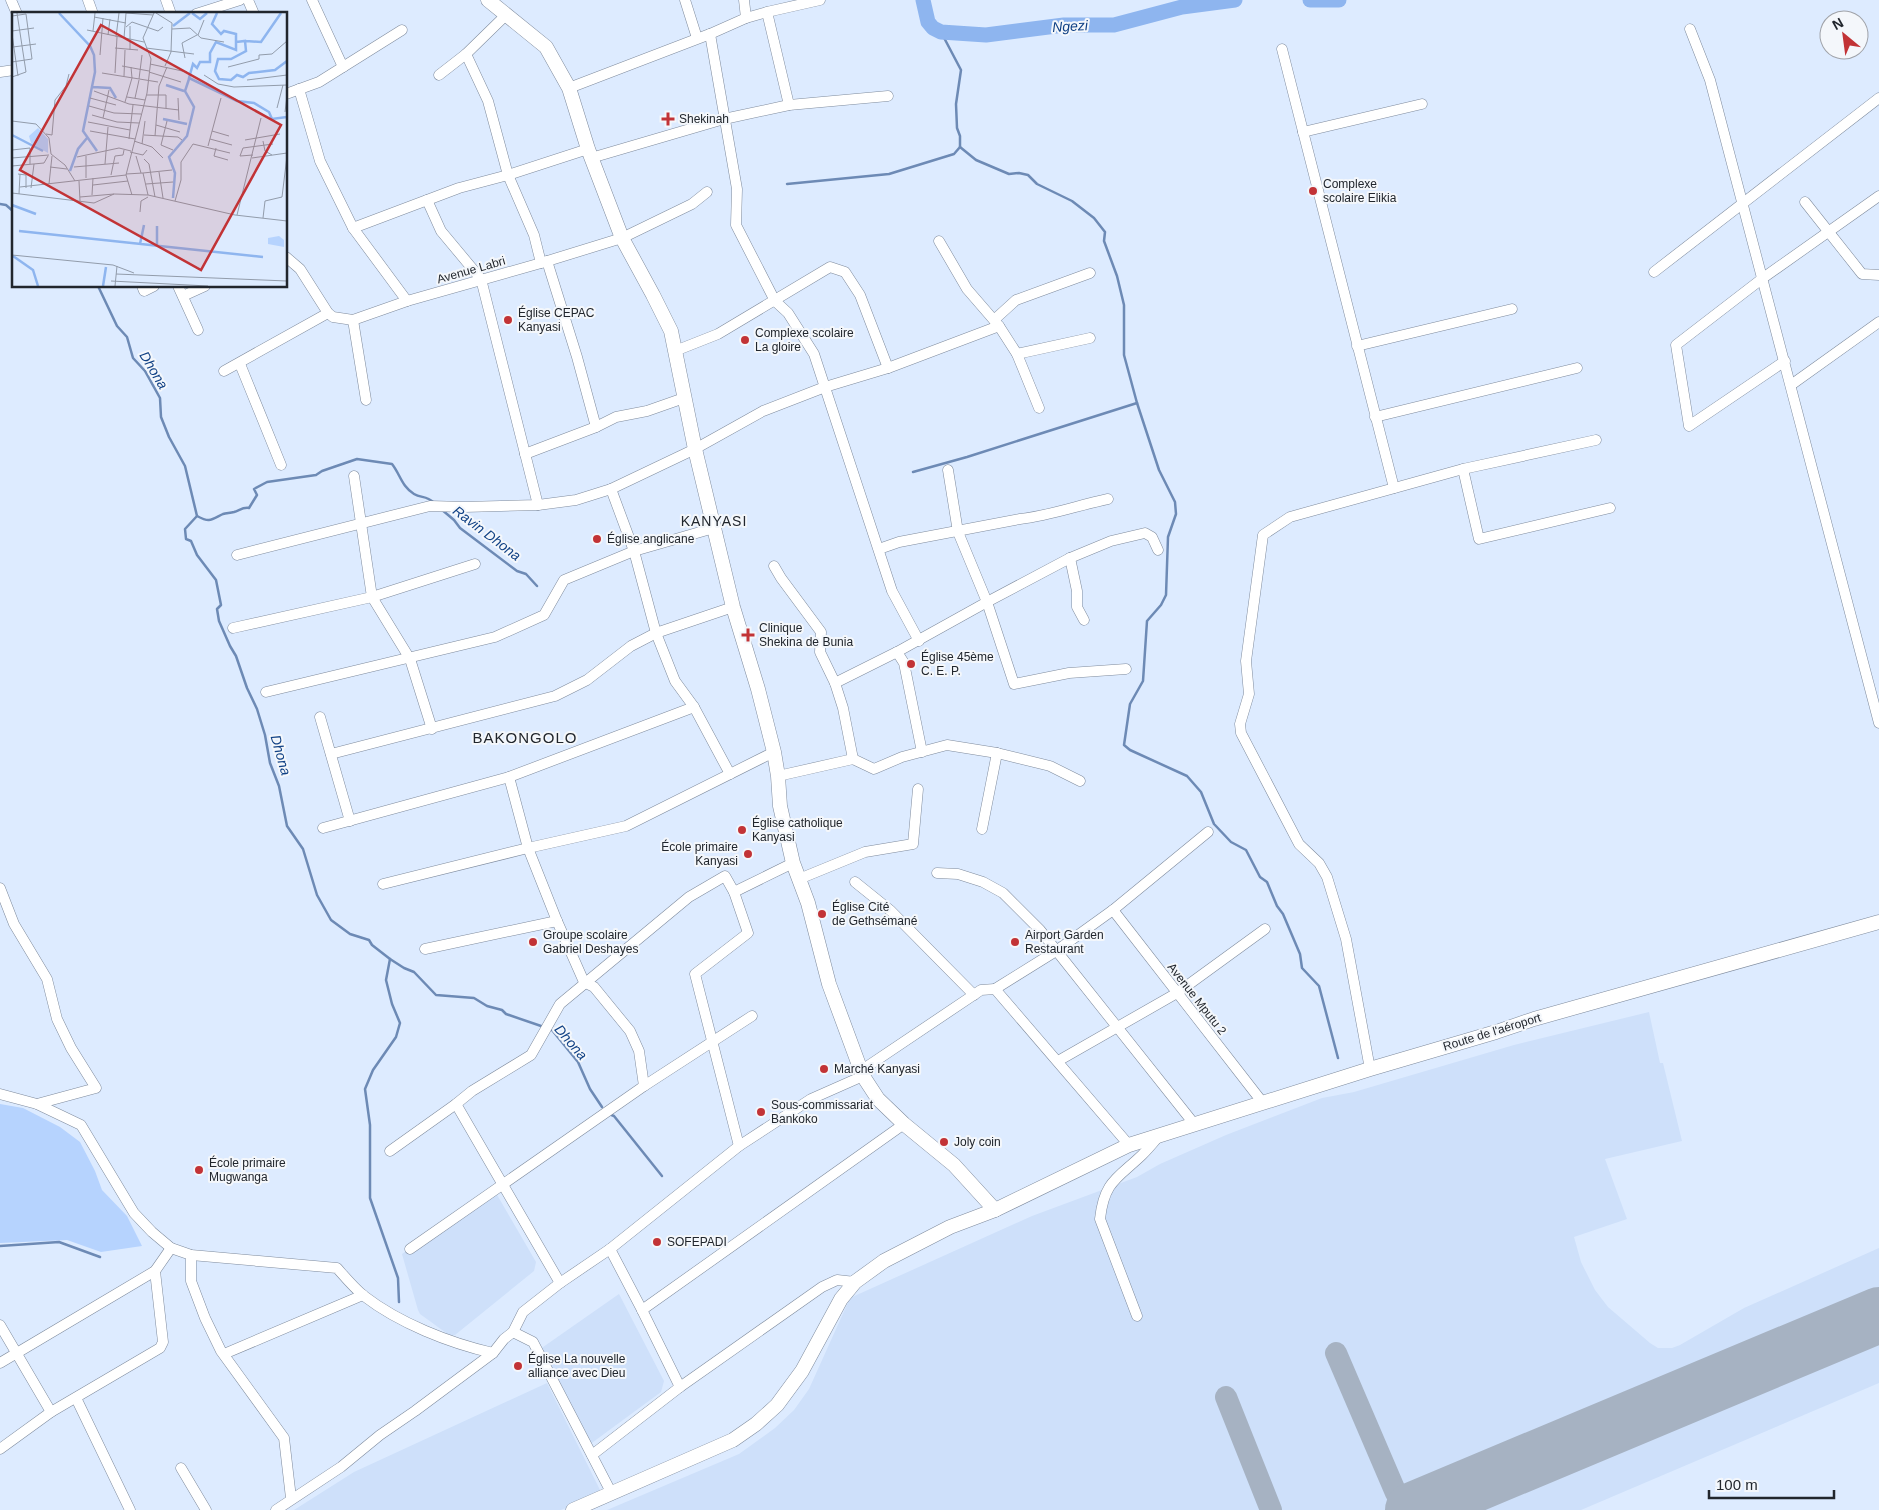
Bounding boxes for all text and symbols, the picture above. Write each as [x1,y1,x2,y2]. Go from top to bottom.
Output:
north arrow [1819,10,1869,60]
inset map [12,12,288,288]
text: N [1829,14,1846,33]
water label: Ngezi [1052,17,1089,35]
marker: Shekinah [661,112,675,126]
place label: Shekinah [679,112,729,126]
place label: Complexe scolaire Elikia [1323,177,1397,205]
marker: Complexe scolaire Elikia [1307,185,1319,197]
street label: Avenue Labri [435,254,507,286]
place label: Église CEPAC Kanyasi [518,305,595,334]
marker: Église CEPAC Kanyasi [502,314,514,326]
place label: Complexe scolaire La gloire [755,326,854,354]
marker: Complexe scolaire La gloire [739,334,751,346]
water label: Dhona [137,348,172,392]
water label: Ravin Dhona [450,502,524,564]
district label: KANYASI [681,513,747,529]
place label: Église anglicane [607,531,695,546]
marker: Église anglicane [591,533,603,545]
place label: Clinique Shekina de Bunia [759,621,853,649]
marker: Clinique Shekina de Bunia [741,628,755,642]
place label: Église 45ème C. E. P. [921,649,994,678]
marker: Église 45ème C. E. P. [905,658,917,670]
district label: BAKONGOLO [473,729,577,746]
water label: Dhona [268,733,294,777]
place label: Église catholique Kanyasi [752,815,843,844]
marker: Église catholique Kanyasi [736,824,748,836]
place label: École primaire Kanyasi [661,839,738,868]
marker: École primaire Kanyasi [742,848,754,860]
place label: Église Cité de Gethsémané [832,899,918,928]
marker: Église Cité de Gethsémané [816,908,828,920]
place label: Groupe scolaire Gabriel Deshayes [543,928,638,956]
place label: Airport Garden Restaurant [1025,928,1104,956]
marker: Groupe scolaire Gabriel Deshayes [527,936,539,948]
marker: Airport Garden Restaurant [1009,936,1021,948]
street label: Avenue Mputu 2 [1165,960,1230,1038]
street label: Route de l'aéroport [1441,1010,1543,1054]
water label: Dhona [551,1021,591,1063]
place label: Marché Kanyasi [834,1062,920,1076]
marker: Marché Kanyasi [818,1063,830,1075]
place label: Sous-commissariat Bankoko [771,1098,874,1126]
marker: Sous-commissariat Bankoko [755,1106,767,1118]
place label: Joly coin [954,1135,1001,1149]
marker: Joly coin [938,1136,950,1148]
place label: École primaire Mugwanga [209,1155,286,1184]
marker: École primaire Mugwanga [193,1164,205,1176]
place label: SOFEPADI [667,1235,727,1249]
marker: SOFEPADI [651,1236,663,1248]
place label: Église La nouvelle alliance avec Dieu [528,1351,626,1380]
marker: Église La nouvelle alliance avec Dieu [512,1360,524,1372]
scale bar [1709,1468,1834,1500]
text: 100 m [1716,1476,1758,1493]

